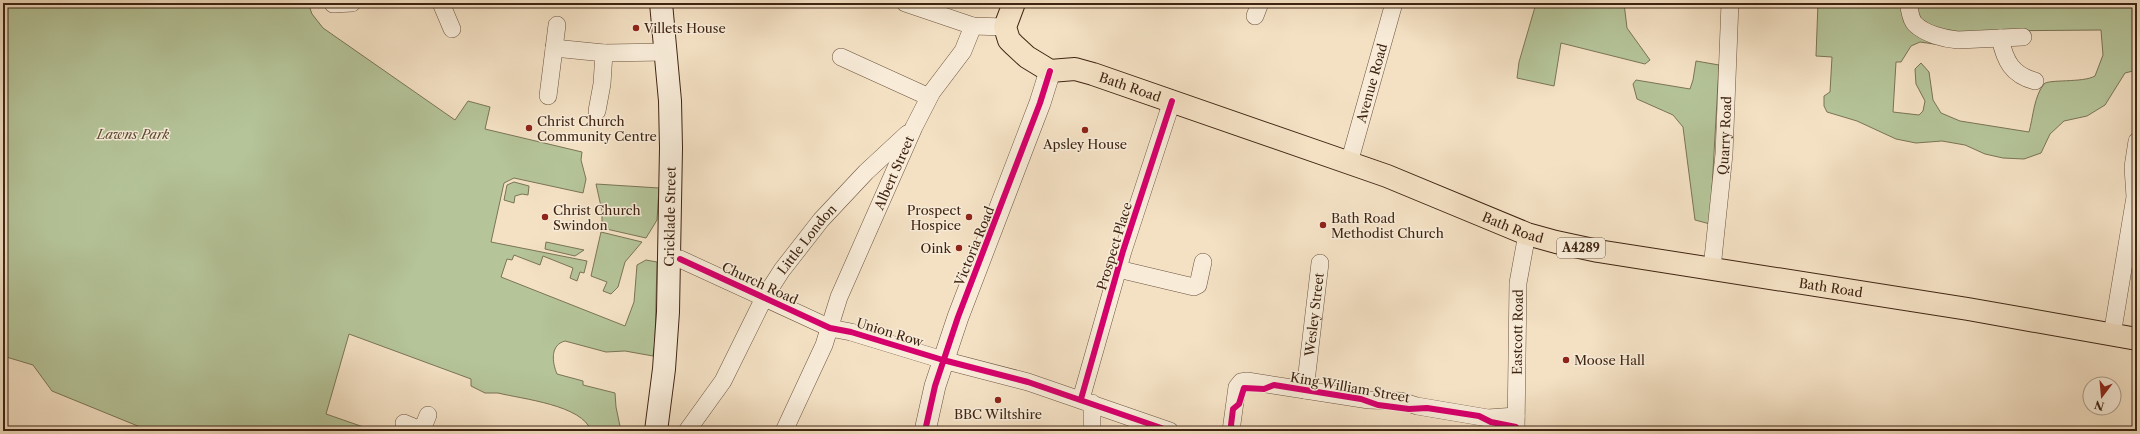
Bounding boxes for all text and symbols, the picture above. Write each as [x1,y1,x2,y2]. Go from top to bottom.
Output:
place label: Villets House [643,20,726,36]
marker: Villets House [631,23,641,33]
street label: Avenue Road [1352,41,1390,126]
street label: Bath Road [1097,69,1163,105]
street label: Quarry Road [1714,96,1734,176]
place label: Christ Church Community Centre [537,113,657,144]
marker: Christ Church Community Centre [524,123,534,133]
marker: Apsley House [1080,125,1090,135]
park label: Lawns Park [96,126,170,142]
street label: Albert Street [870,133,917,213]
place label: Apsley House [1042,136,1127,152]
street label: Cricklade Street [661,166,679,267]
street label: Prospect Place [1093,200,1135,292]
street label: Little London [774,201,840,277]
place label: Christ Church Swindon [553,202,641,233]
place label: Prospect Hospice [907,202,961,233]
street label: Victoria Road [950,204,997,289]
street label: Bath Road [1480,208,1545,246]
place label: Bath Road Methodist Church [1331,210,1444,241]
marker: Christ Church Swindon [540,212,550,222]
marker: Prospect Hospice [964,212,974,222]
marker: Bath Road Methodist Church [1318,220,1328,230]
road number: A4289 [1557,238,1605,258]
place label: Oink [921,240,951,256]
marker: Oink [954,243,964,253]
street label: Church Road [719,258,801,308]
street label: Wesley Street [1301,271,1327,358]
street label: Bath Road [1798,275,1864,300]
street label: Eastcott Road [1509,289,1526,375]
street label: Union Row [855,314,926,350]
place label: Moose Hall [1574,352,1645,368]
marker: Moose Hall [1561,355,1571,365]
street label: King William Street [1289,369,1411,405]
north arrow [2082,376,2122,416]
marker: BBC Wiltshire [993,395,1003,405]
text: N [2092,397,2106,414]
place label: BBC Wiltshire [954,406,1042,422]

